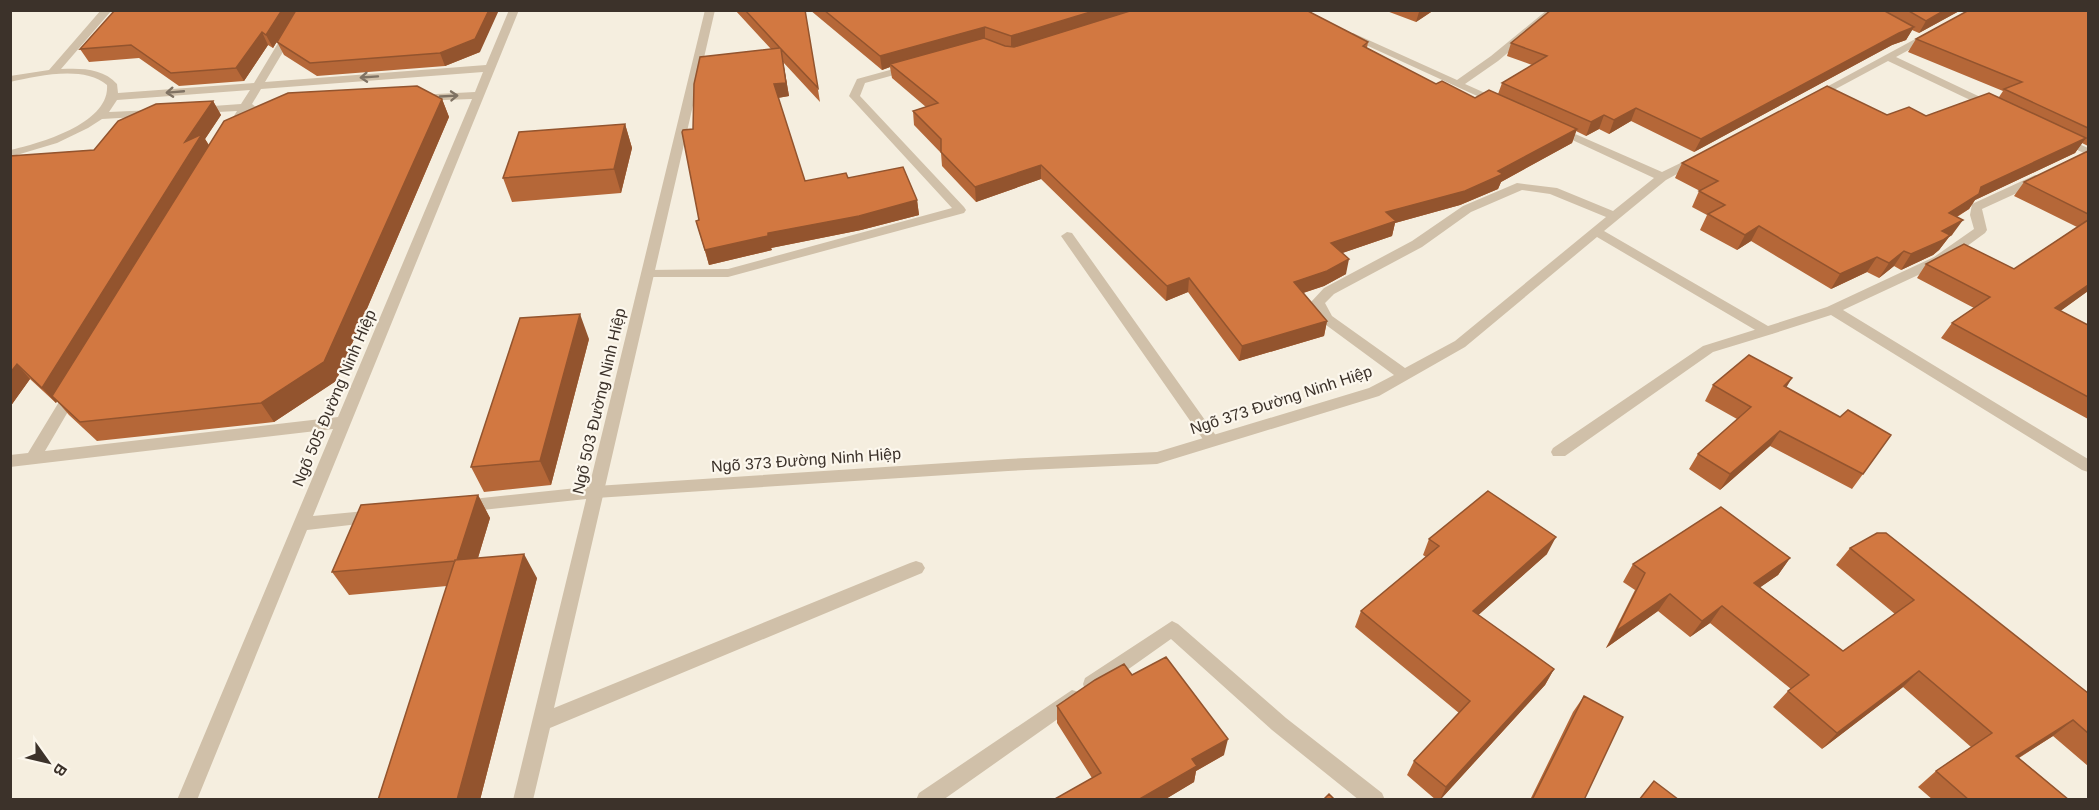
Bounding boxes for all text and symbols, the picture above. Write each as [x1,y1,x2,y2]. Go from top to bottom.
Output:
one-way arrow [360,71,380,82]
one-way arrow [166,87,186,98]
one-way arrow [438,91,458,102]
street label: Ngõ 503 Đường Ninh Hiệp [569,306,629,496]
street label: Ngõ 505 Đường Ninh Hiệp [289,307,379,489]
street label: Ngõ 373 Đường Ninh Hiệp [1188,362,1374,437]
street label: Ngõ 373 Đường Ninh Hiệp [711,445,902,475]
north arrow [18,732,78,792]
text: B [50,761,70,780]

